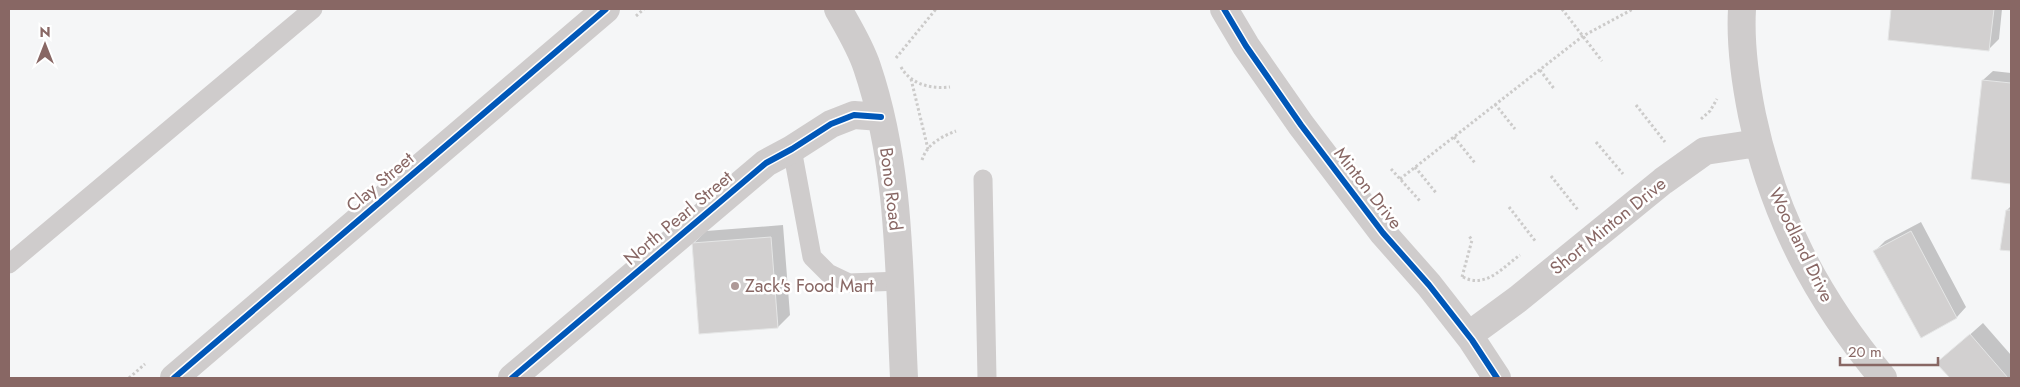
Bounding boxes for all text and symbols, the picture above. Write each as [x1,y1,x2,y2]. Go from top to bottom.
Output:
north arrow [20,20,70,70]
text: N [39,22,51,42]
street label: Minton Drive [1328,141,1408,235]
street label: Clay Street [340,145,420,218]
street label: Bono Road [873,146,909,232]
street label: North Pearl Street [618,164,739,271]
street label: Short Minton Drive [1544,171,1672,281]
street label: Woodland Drive [1762,183,1840,307]
place label: Zack's Food Mart [745,273,874,299]
marker: Zack's Food Mart [729,280,741,292]
scale bar [1840,334,1938,366]
text: 20 m [1848,341,1882,363]

